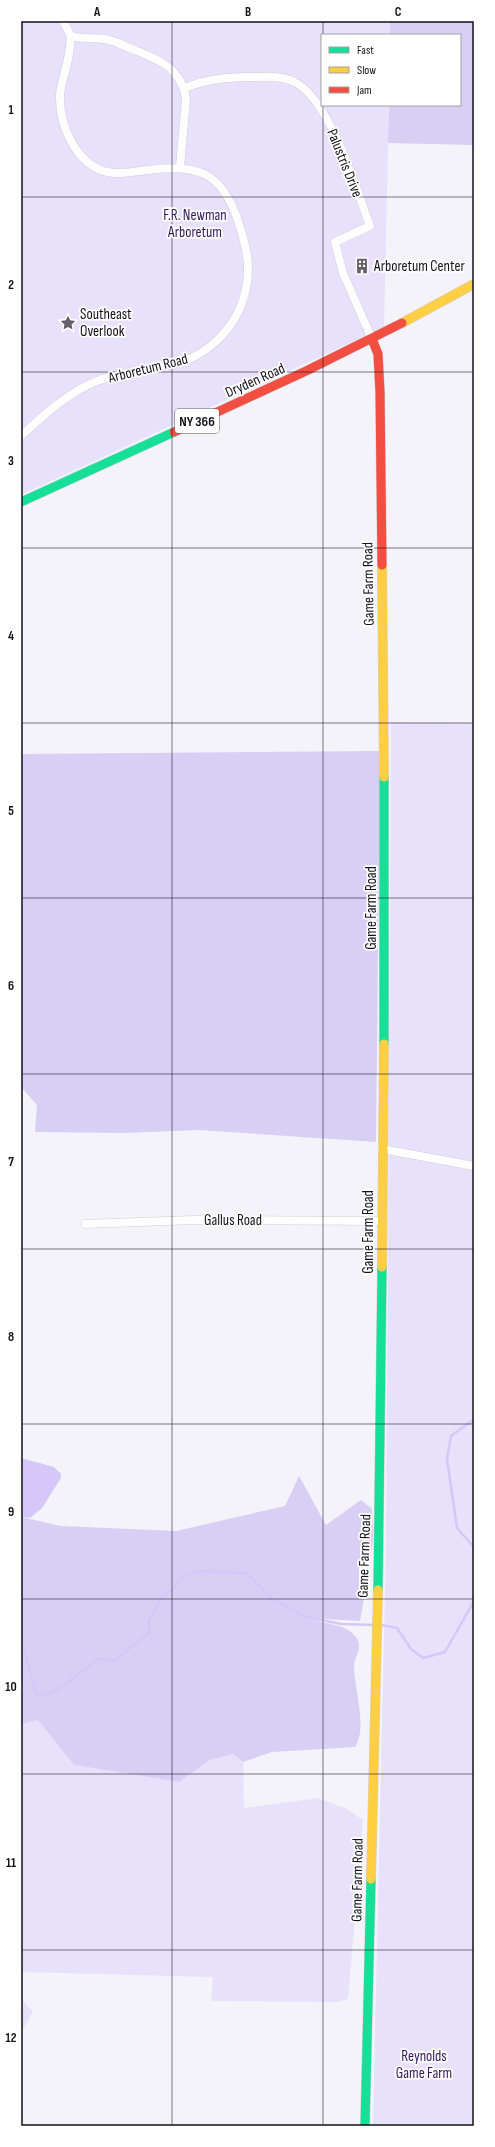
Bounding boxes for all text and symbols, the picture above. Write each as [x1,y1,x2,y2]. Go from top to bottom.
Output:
text: A [93,4,101,20]
text: B [245,4,251,20]
text: C [395,4,402,20]
legend [321,34,461,106]
text: Fast [357,43,374,58]
text: Slow [357,63,376,78]
text: Jam [356,83,372,98]
text: 1 [8,102,14,118]
street label: Palustris Drive [322,126,367,200]
park label: F.R. Newman Arboretum [163,206,227,242]
building icon: Arboretum Center [353,257,371,275]
place label: Arboretum Center [373,257,466,276]
text: 2 [8,277,14,293]
place label: Southeast Overlook [80,305,132,341]
place icon: Southeast Overlook [59,314,77,332]
street label: Arboretum Road [105,349,190,388]
street label: Dryden Road [222,359,288,402]
road number: NY 366 [175,409,219,433]
text: 3 [8,453,14,469]
street label: Game Farm Road [358,542,379,626]
text: 4 [8,628,14,644]
text: 5 [8,803,14,819]
street label: Game Farm Road [362,866,381,950]
text: 6 [8,978,14,994]
text: 7 [8,1154,14,1170]
street label: Game Farm Road [359,1190,378,1274]
street label: Gallus Road [204,1211,262,1230]
text: 8 [8,1329,14,1345]
text: 9 [8,1504,14,1520]
street label: Game Farm Road [354,1514,375,1598]
text: 10 [5,1679,17,1695]
street label: Game Farm Road [347,1838,368,1922]
text: 11 [6,1855,16,1871]
text: 12 [6,2030,17,2046]
park label: Reynolds Game Farm [396,2047,452,2083]

